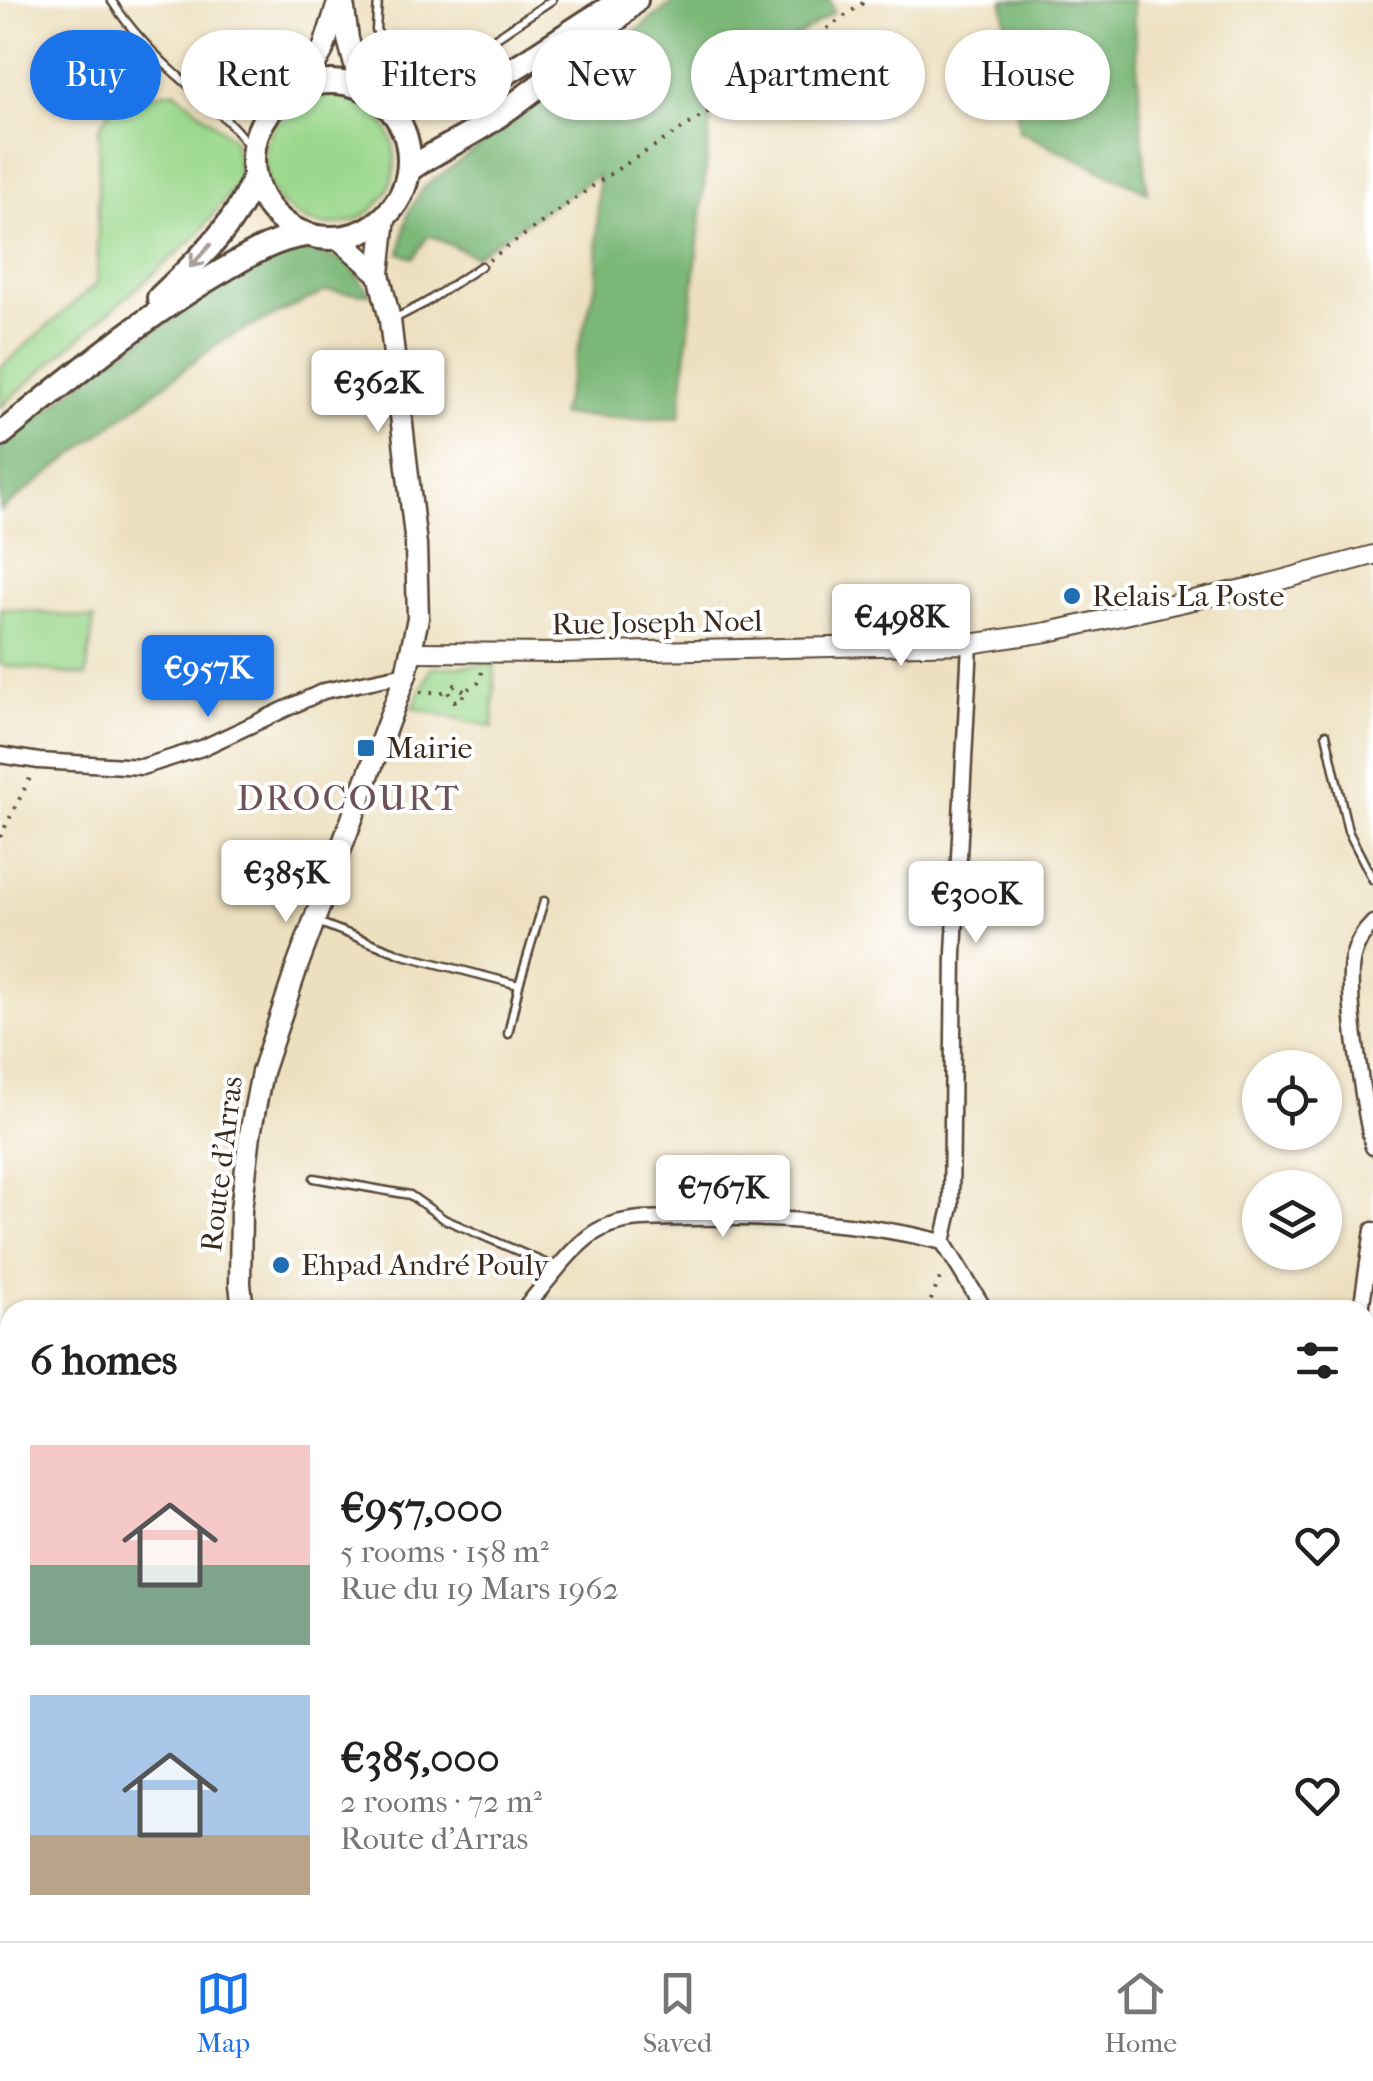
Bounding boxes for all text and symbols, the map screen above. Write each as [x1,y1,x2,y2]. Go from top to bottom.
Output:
chip: Buy [30,30,161,120]
chip: Rent [181,30,326,120]
chip: Filters [346,30,512,120]
chip: New [532,30,671,120]
chip: Apartment [691,30,925,120]
chip: House [945,30,1110,120]
one-way arrow [189,243,212,268]
pin: €362K [308,350,448,435]
text: €362K [333,364,423,401]
place label: Relais La Poste [1092,579,1285,614]
pin: €498K [831,584,971,669]
marker: Relais La Poste [1061,585,1083,607]
text: €498K [854,598,948,635]
street label: Rue Joseph Noel [551,604,763,642]
pin: €957K [138,635,278,720]
text: €957K [164,649,252,686]
place label: Mairie [386,731,473,766]
marker: Mairie [355,737,377,759]
district label: DROCOURT [237,778,461,819]
pin: €385K [216,840,356,925]
text: €385K [243,854,329,891]
pin: €300K [906,861,1046,946]
text: €300K [931,875,1021,912]
map controls [1242,1050,1342,1270]
button: locate [1242,1050,1342,1150]
street label: Route d'Arras [194,1074,250,1254]
pin: €767K [653,1155,793,1240]
text: €767K [678,1169,768,1206]
button: layers [1242,1170,1342,1270]
place label: Ehpad André Pouly [301,1248,550,1283]
marker: Ehpad André Pouly [270,1254,292,1276]
icon: filters [1290,1333,1345,1388]
text: 6 homes [30,1336,177,1385]
text: €957,000 [340,1484,503,1533]
icon: home [110,1485,230,1605]
icon: heart [1290,1518,1345,1573]
text: 5 rooms · 158 m² [340,1533,549,1570]
text: Rue du 19 Mars 1962 [340,1570,619,1607]
text: €385,000 [340,1734,500,1783]
icon: home [110,1735,230,1855]
icon: heart [1290,1768,1345,1823]
text: 2 rooms · 72 m² [340,1783,542,1820]
text: Route d'Arras [340,1820,528,1857]
tab: Map [196,1966,251,2059]
tab: Saved [643,1966,712,2059]
tab: Home [1104,1966,1177,2059]

